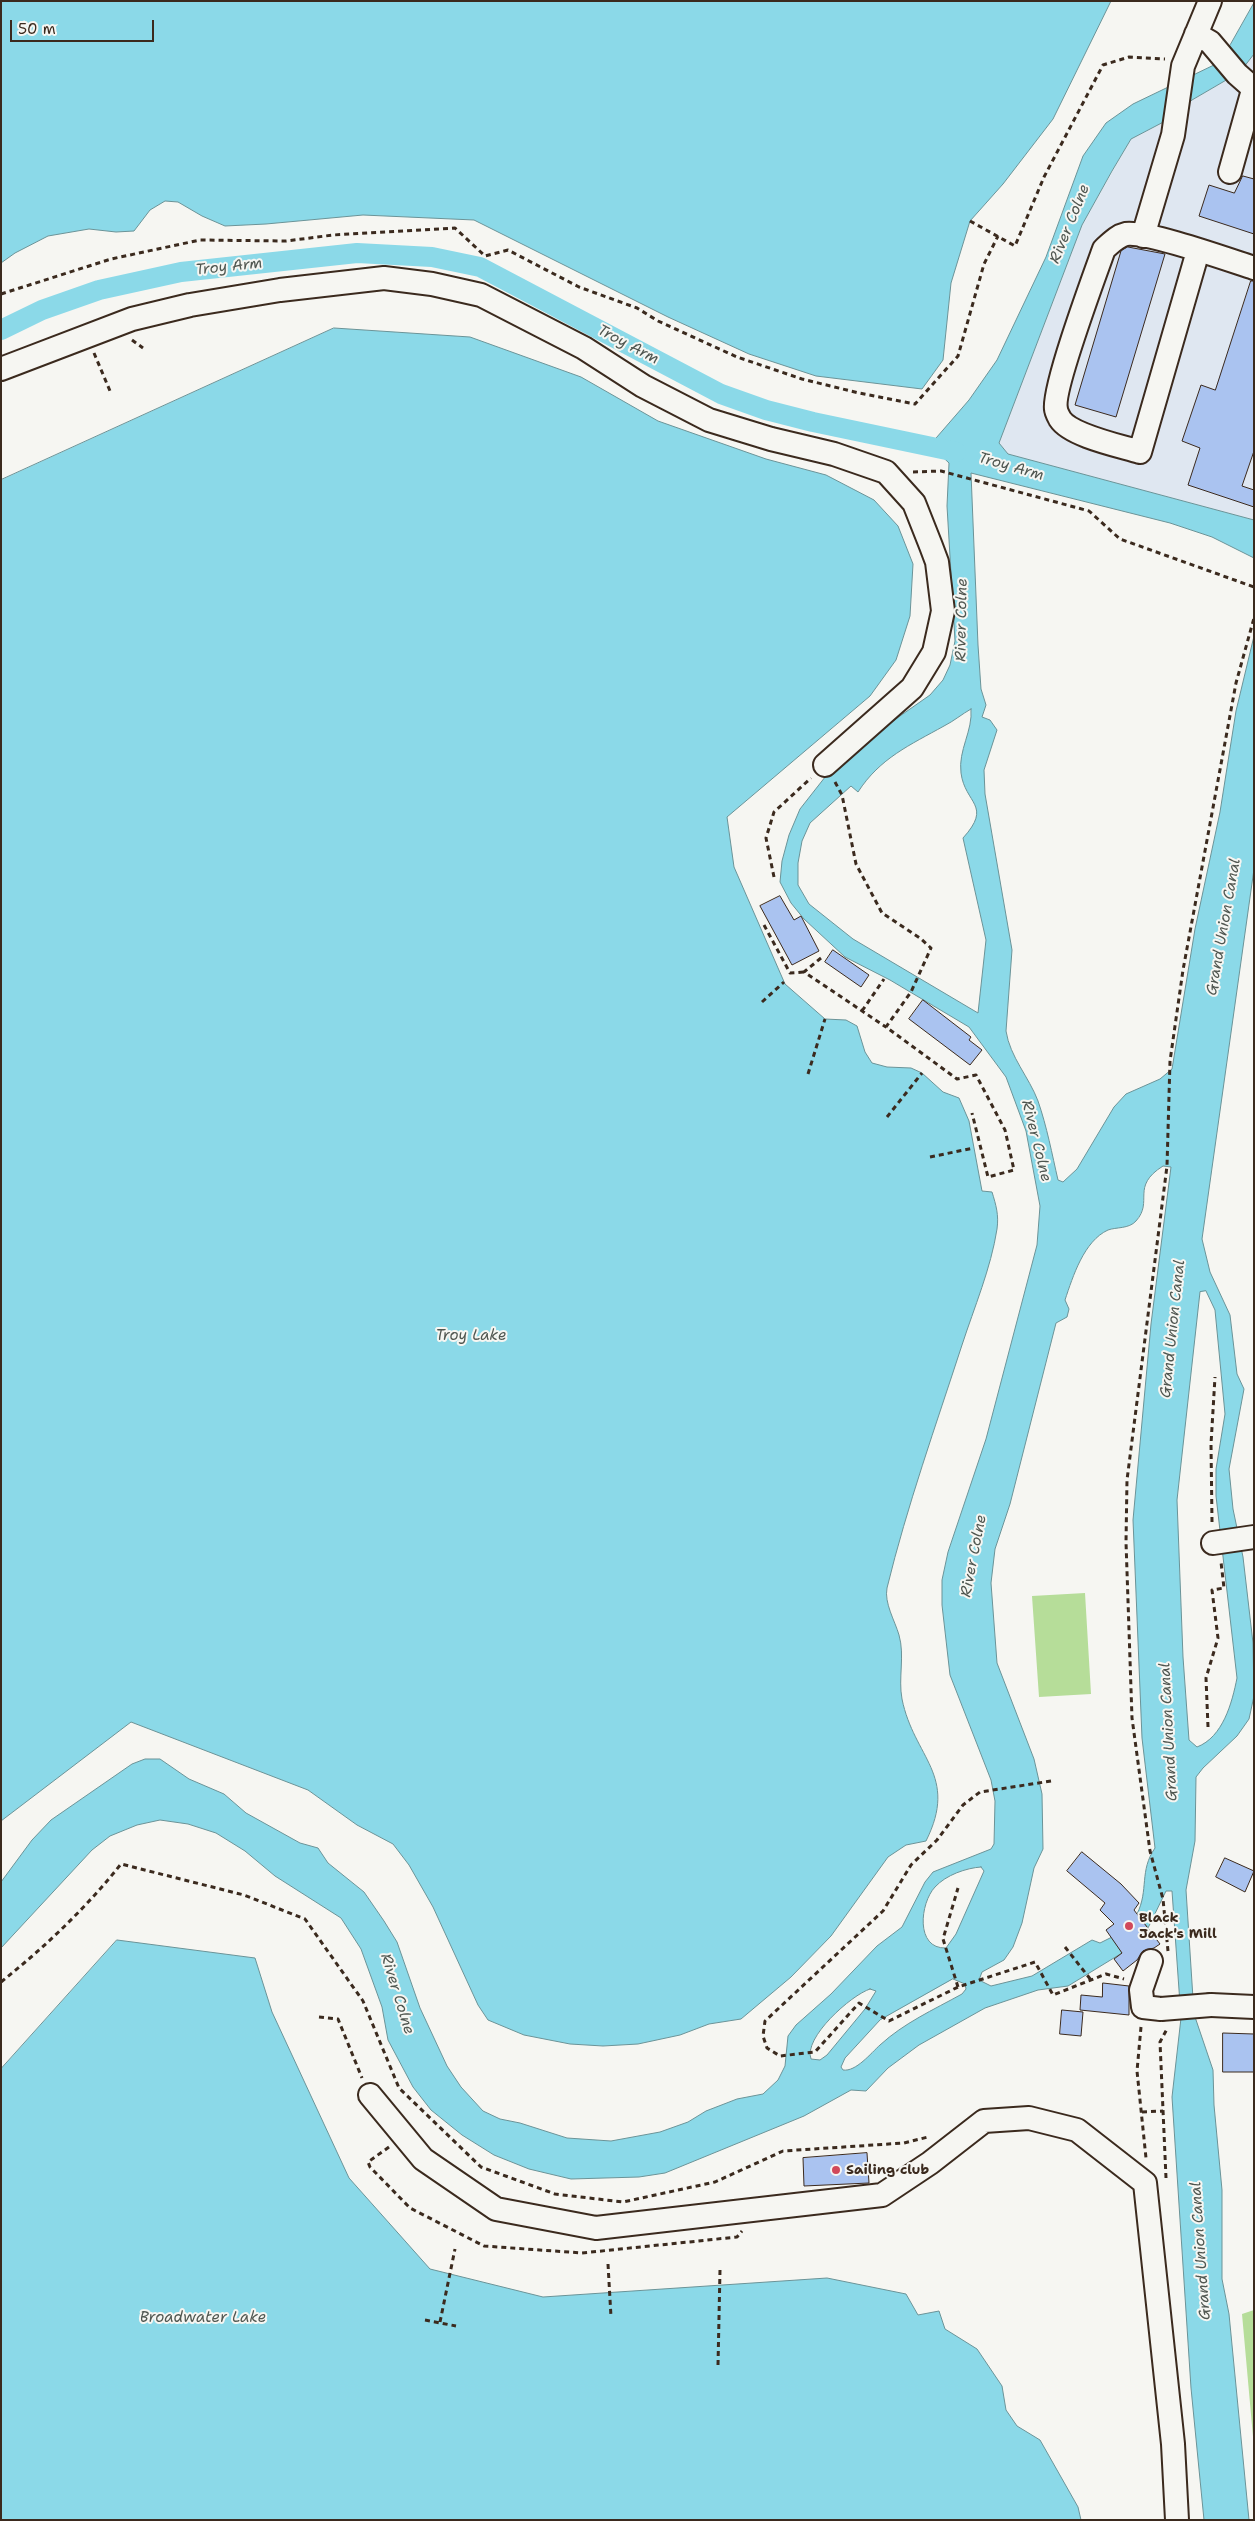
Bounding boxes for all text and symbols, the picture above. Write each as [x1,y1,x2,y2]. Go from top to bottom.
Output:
scale bar [12,10,156,42]
text: 50 m [18,19,56,39]
water label: River Colne [1046,182,1094,266]
water label: Troy Arm [195,255,263,279]
water label: Troy Arm [594,321,662,369]
water label: Troy Arm [976,449,1046,485]
water label: River Colne [952,578,972,662]
water label: Grand Union Canal [1203,857,1245,997]
water label: River Colne [1017,1098,1055,1184]
water label: Grand Union Canal [1157,1259,1189,1399]
water label: Troy Lake [435,1327,507,1345]
water label: River Colne [957,1513,991,1599]
water label: Grand Union Canal [1156,1662,1182,1802]
place label: Black Jack's Mill [1139,1910,1217,1942]
marker: Black Jack's Mill [1123,1920,1135,1932]
water label: River Colne [376,1951,418,2037]
place label: Sailing club [846,2162,929,2178]
marker: Sailing club [830,2164,842,2176]
water label: Grand Union Canal [1187,2181,1215,2321]
water label: Broadwater Lake [140,2309,266,2327]

